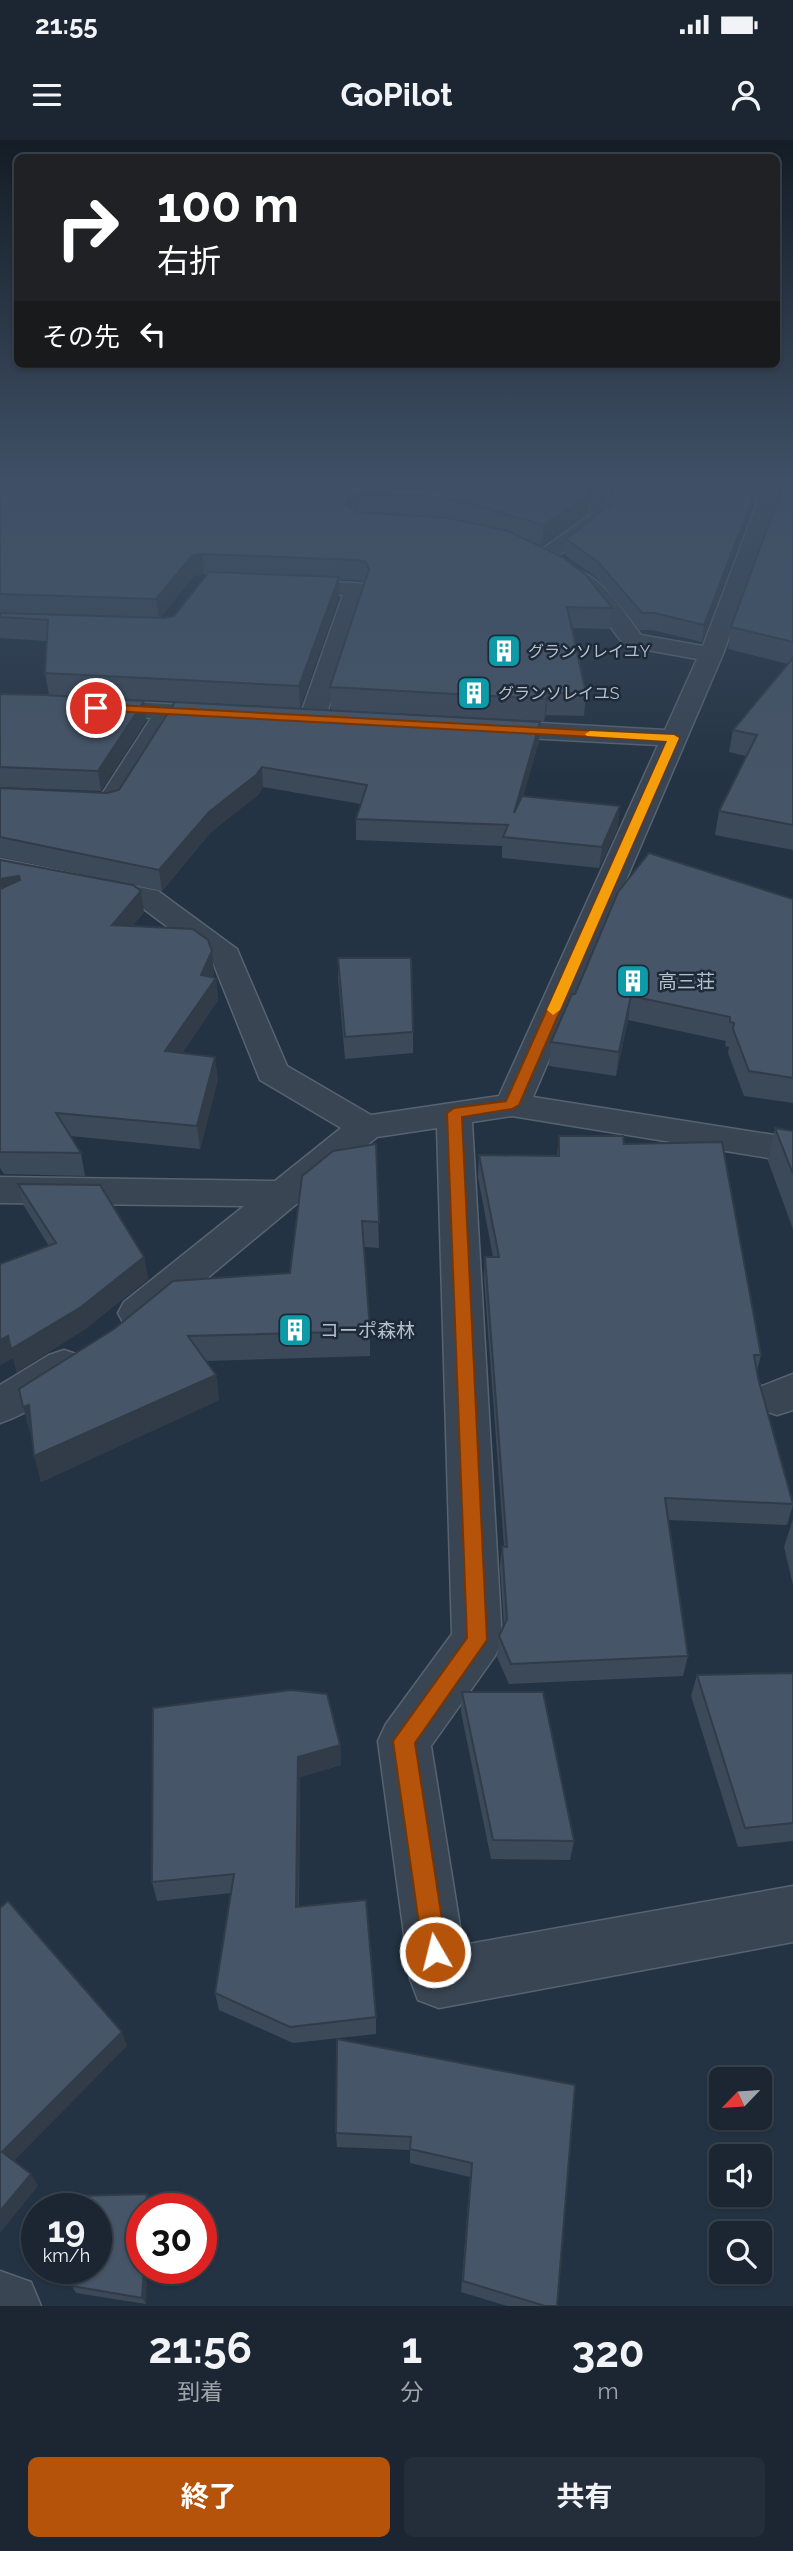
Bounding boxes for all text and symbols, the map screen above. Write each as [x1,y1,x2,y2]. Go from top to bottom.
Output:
text: 21:55 [35,10,98,40]
icon: menu [28,76,66,114]
text: GoPilot [341,76,452,113]
icon: person [727,76,765,114]
text: 100 m [157,176,299,233]
icon: right [42,182,133,273]
text: 右折 [157,242,221,279]
icon: left [134,315,172,353]
text: その先 [42,322,120,352]
building icon: グランソレイユY [485,632,523,670]
place label: グランソレイユY [528,642,651,661]
building icon: グランソレイユS [455,674,493,712]
pin [66,678,126,738]
place label: グランソレイユS [498,684,620,703]
icon: arrive [77,689,115,727]
building icon: 高三荘 [614,962,652,1000]
place label: 高三荘 [658,970,715,992]
building icon: コーポ森林 [276,1311,314,1349]
place label: コーポ森林 [320,1319,415,1341]
position arrow [398,1915,472,1989]
north arrow [709,2067,772,2130]
map controls [709,2067,772,2284]
button: sound [709,2144,772,2207]
speed limit sign: 30 [126,2193,217,2284]
text: 19 [48,2209,85,2250]
button: search [709,2221,772,2284]
text: km/h [43,2245,90,2266]
text: 21:56 [148,2324,252,2373]
text: 1 [401,2324,422,2373]
text: 320 [572,2328,645,2377]
text: m [598,2377,619,2404]
text: 到着 [177,2378,223,2405]
text: 分 [400,2378,423,2405]
button: 終了 [28,2457,390,2537]
button: 共有 [404,2457,765,2537]

